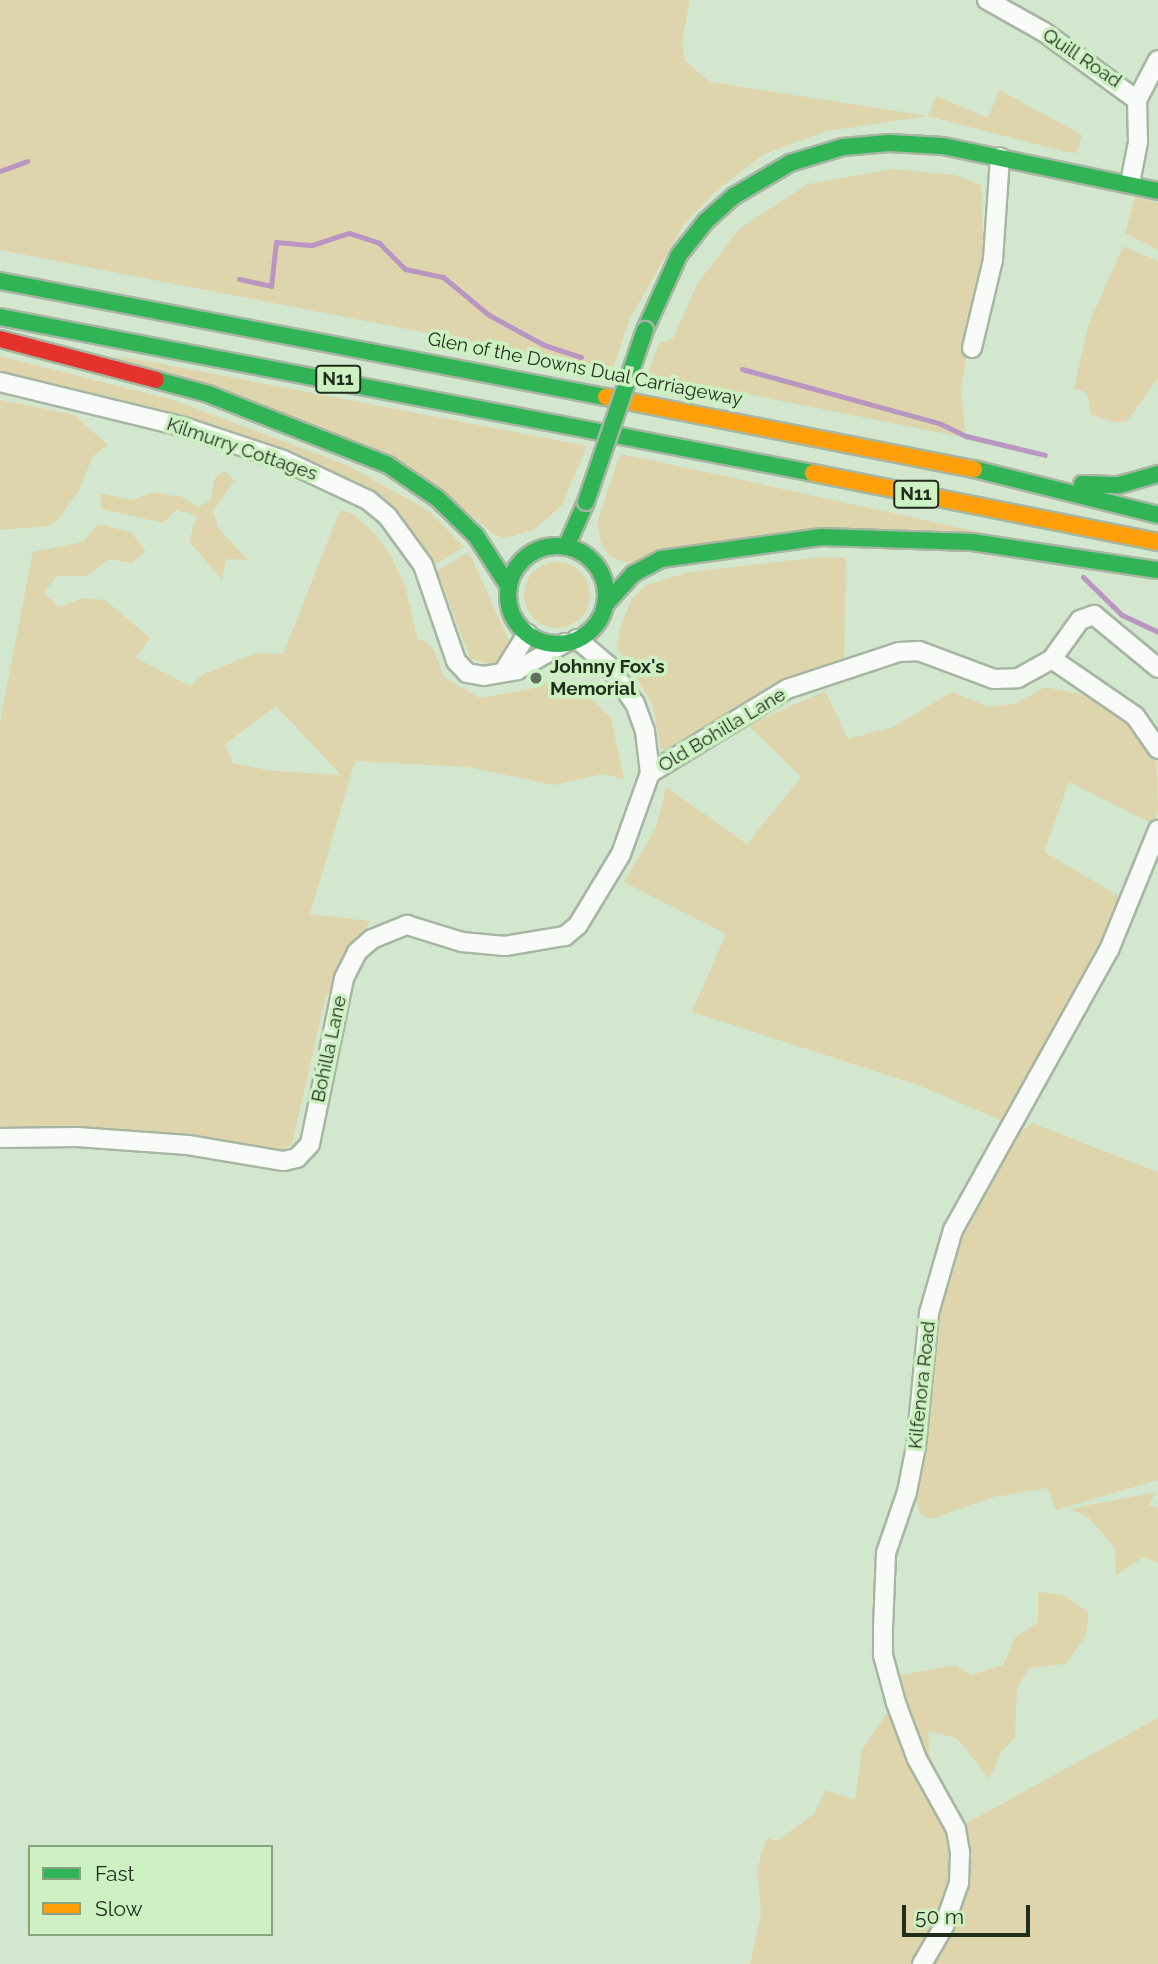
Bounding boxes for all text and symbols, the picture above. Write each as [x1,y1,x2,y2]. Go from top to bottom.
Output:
street label: Quill Road [1038,23,1126,93]
street label: Glen of the Downs Dual Carriageway [425,327,745,411]
road number: N11 [314,365,362,394]
street label: Kilmurry Cottages [164,412,320,486]
road number: N11 [892,480,940,508]
place label: Johnny Fox's Memorial [550,656,665,700]
marker: Johnny Fox's Memorial [528,670,544,686]
street label: Old Bohilla Lane [654,683,790,777]
street label: Bohilla Lane [307,994,351,1104]
street label: Kilfenora Road [904,1320,940,1450]
legend [28,1845,273,1936]
text: Fast [95,1861,135,1886]
scale bar [906,1890,1034,1934]
text: Slow [95,1896,143,1921]
text: 50 m [915,1904,964,1929]

